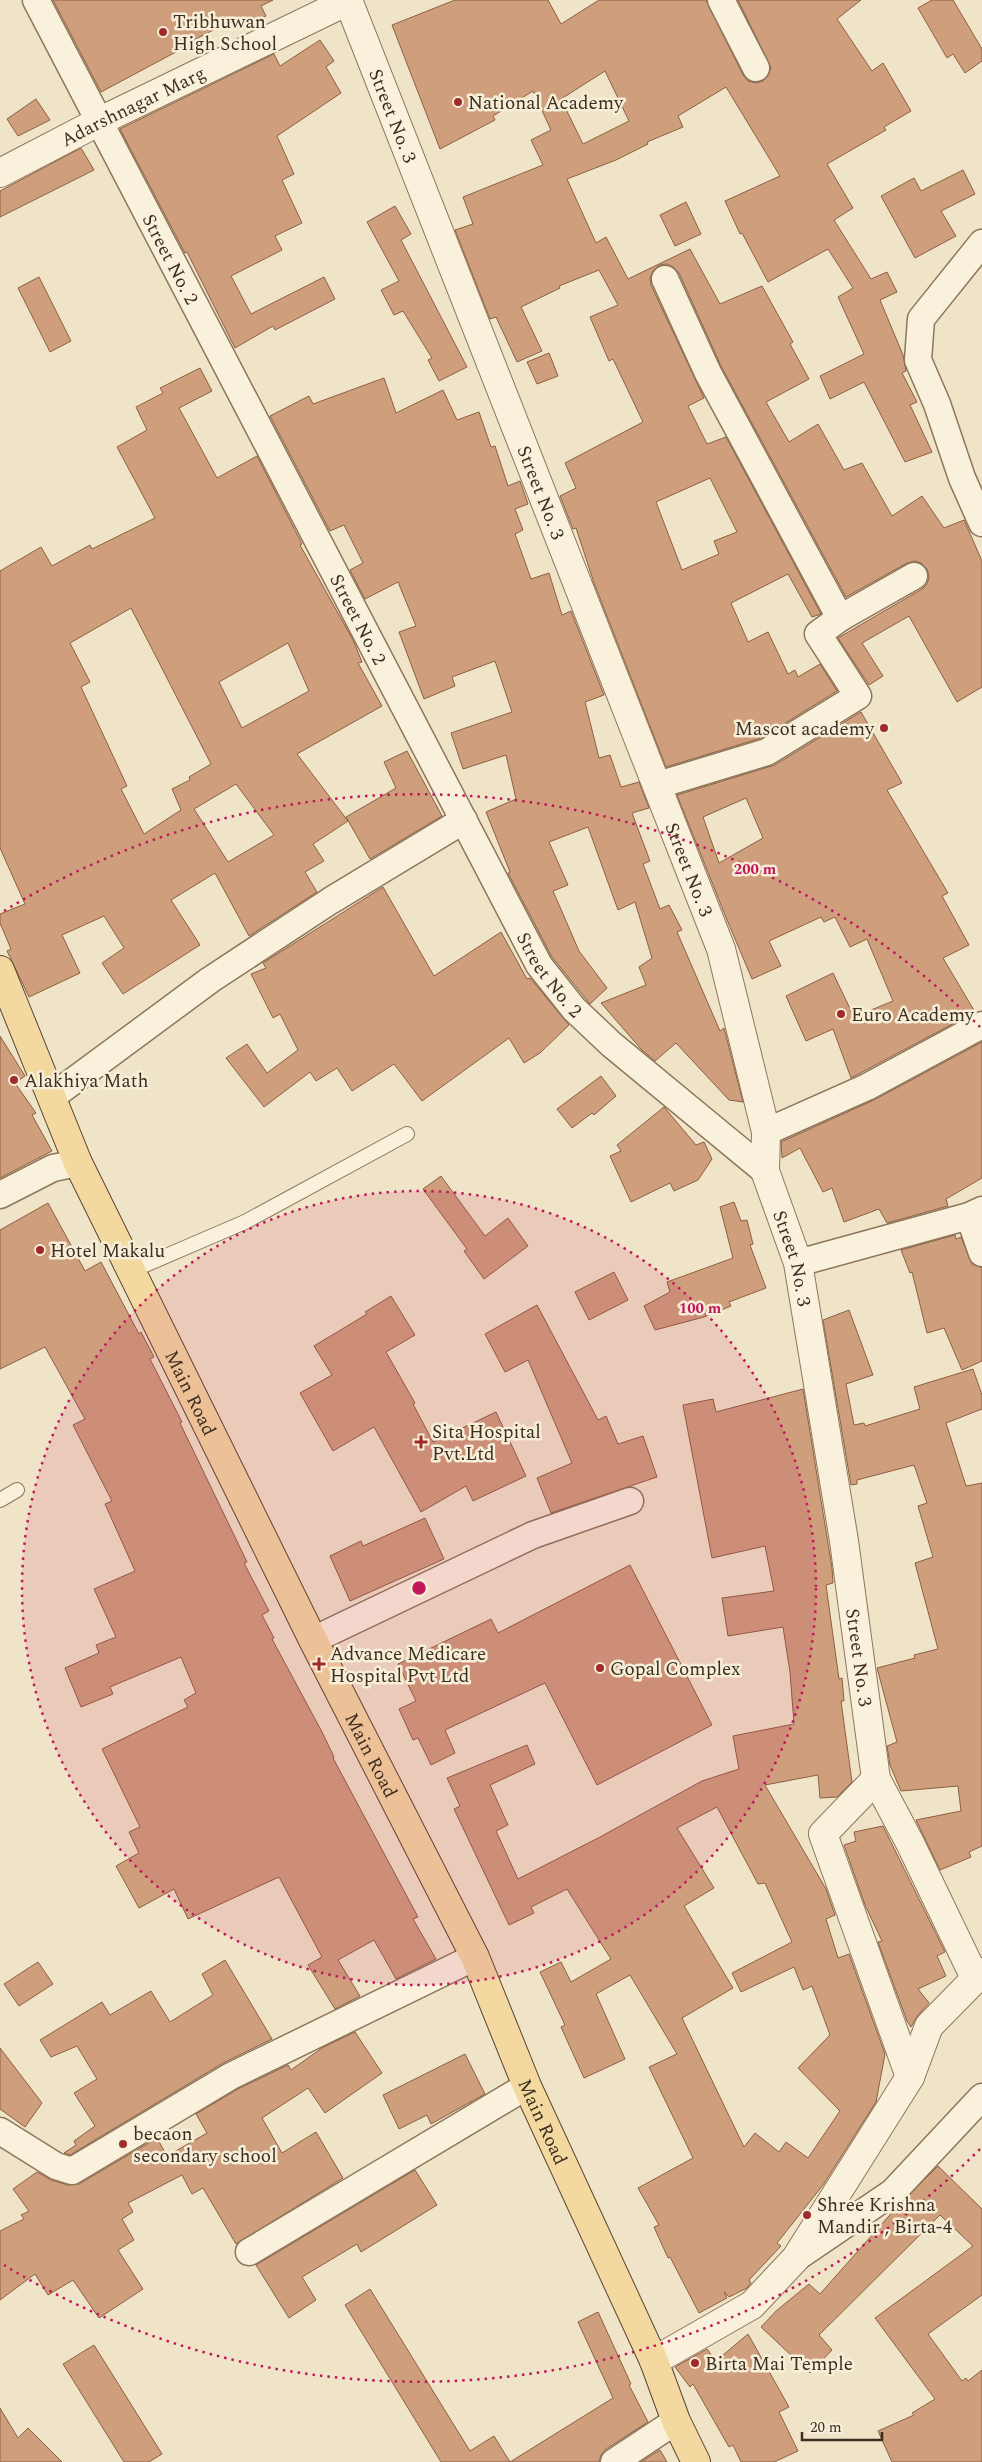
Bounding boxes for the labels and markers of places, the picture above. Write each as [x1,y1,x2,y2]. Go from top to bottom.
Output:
place label: Tribhuwan High School [173,8,277,59]
marker: Tribhuwan High School [157,26,169,38]
place label: National Academy [468,89,624,118]
marker: National Academy [452,96,464,108]
place label: Mascot academy [735,715,875,744]
marker: Mascot academy [878,722,890,734]
place label: Euro Academy [851,1001,975,1030]
marker: Euro Academy [835,1008,847,1020]
place label: Alakhiya Math [24,1067,149,1096]
marker: Alakhiya Math [8,1074,20,1086]
place label: Hotel Makalu [50,1237,165,1266]
marker: Hotel Makalu [34,1244,46,1256]
place label: Sita Hospital Pvt.Ltd [432,1418,541,1469]
marker: Sita Hospital Pvt.Ltd [414,1435,428,1449]
centre of rings [410,1579,428,1597]
place label: Advance Medicare Hospital Pvt Ltd [330,1640,486,1691]
place label: Gopal Complex [610,1655,740,1684]
marker: Advance Medicare Hospital Pvt Ltd [312,1657,326,1671]
marker: Gopal Complex [594,1662,606,1674]
place label: becaon secondary school [133,2120,277,2171]
marker: becaon secondary school [117,2138,129,2150]
place label: Shree Krishna Mandir , Birta-4 [817,2191,953,2242]
marker: Shree Krishna Mandir , Birta-4 [801,2209,813,2221]
place label: Birta Mai Temple [705,2350,853,2379]
marker: Birta Mai Temple [689,2357,701,2369]

